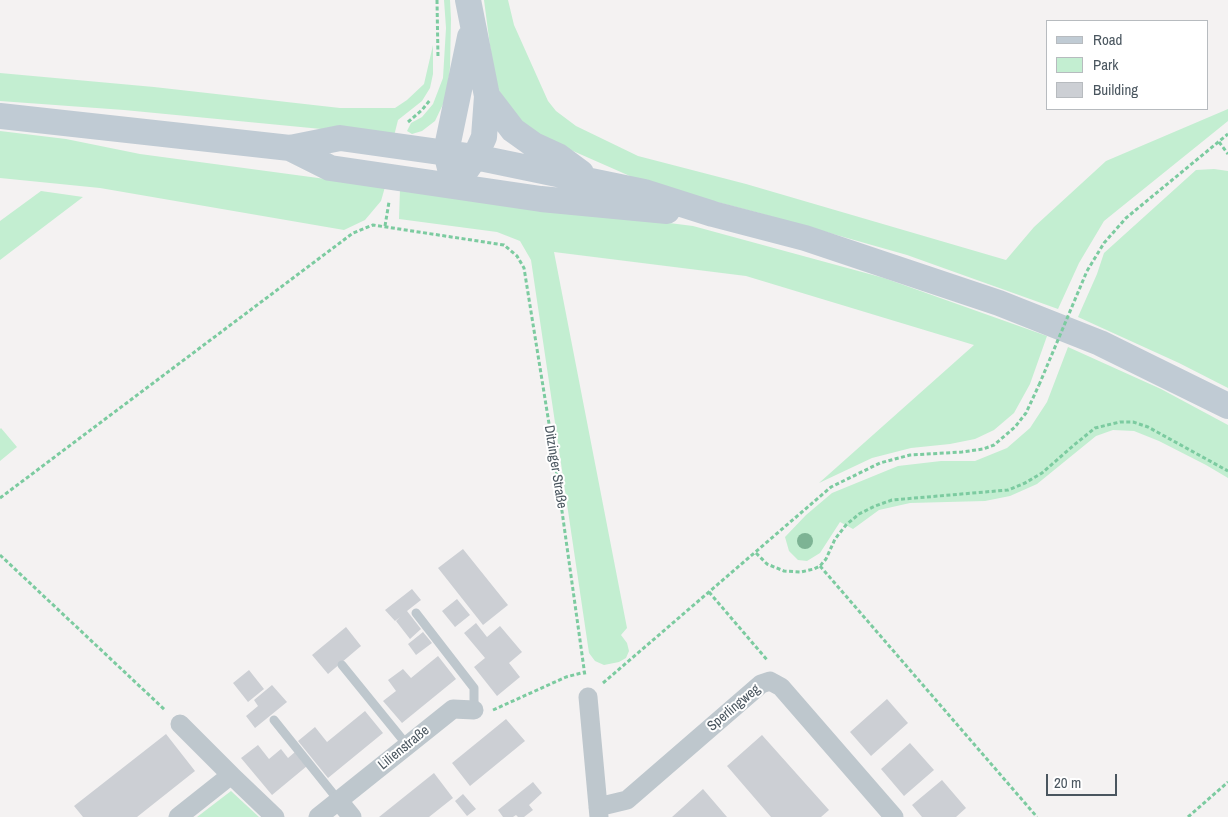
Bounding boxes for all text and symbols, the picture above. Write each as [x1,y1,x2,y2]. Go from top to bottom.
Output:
legend [1046,20,1208,110]
text: Road [1093,29,1122,50]
text: Park [1093,54,1118,75]
text: Building [1093,79,1138,100]
street label: Ditzinger Straße [540,424,570,510]
street label: Sperlingweg [704,681,764,735]
street label: Lilienstraße [375,722,433,774]
scale bar [1048,764,1119,796]
text: 20 m [1054,772,1081,793]

